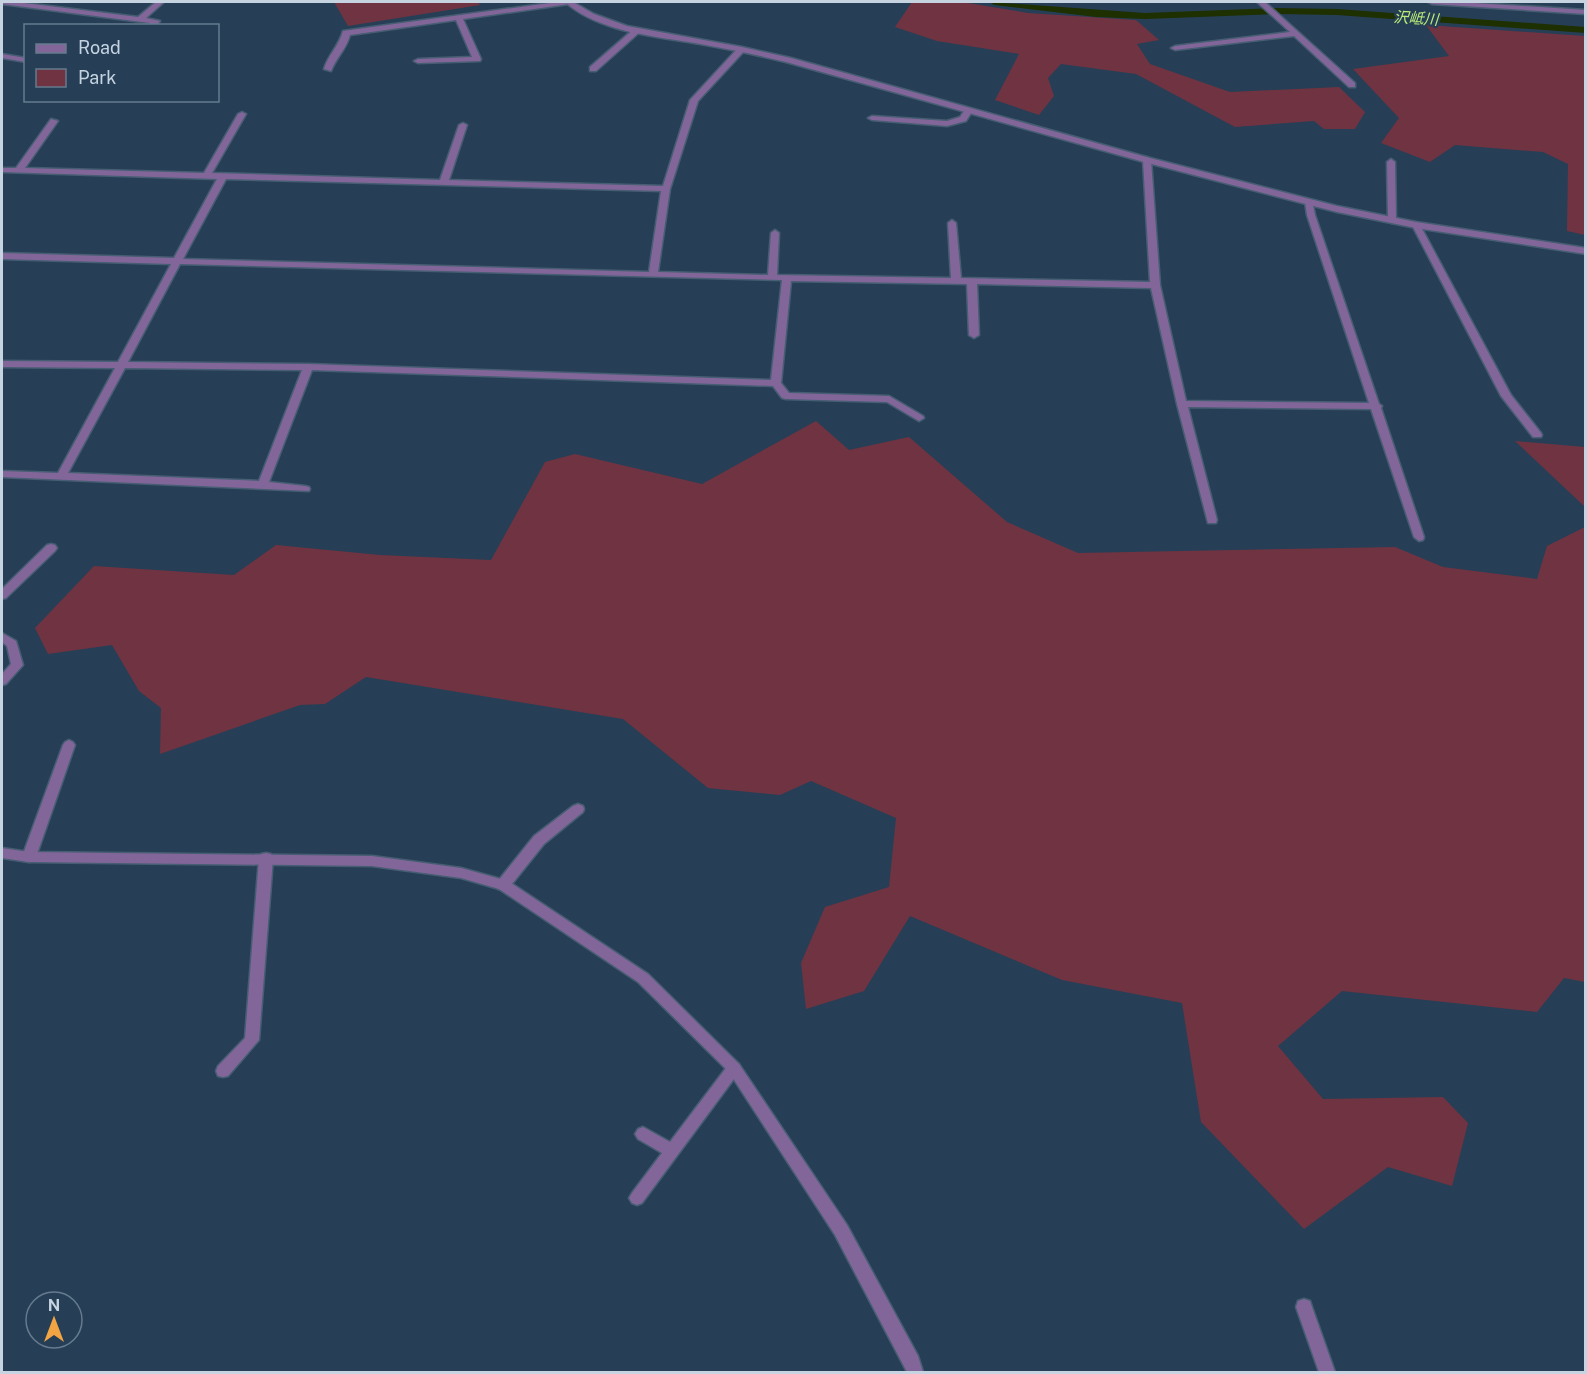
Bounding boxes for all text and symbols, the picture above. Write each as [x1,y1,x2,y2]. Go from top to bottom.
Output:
water label: 沢岻川 [1393,8,1441,28]
legend [24,24,219,102]
text: Road [78,37,121,58]
text: Park [78,67,116,88]
north arrow [24,1290,84,1350]
text: N [48,1296,60,1315]

